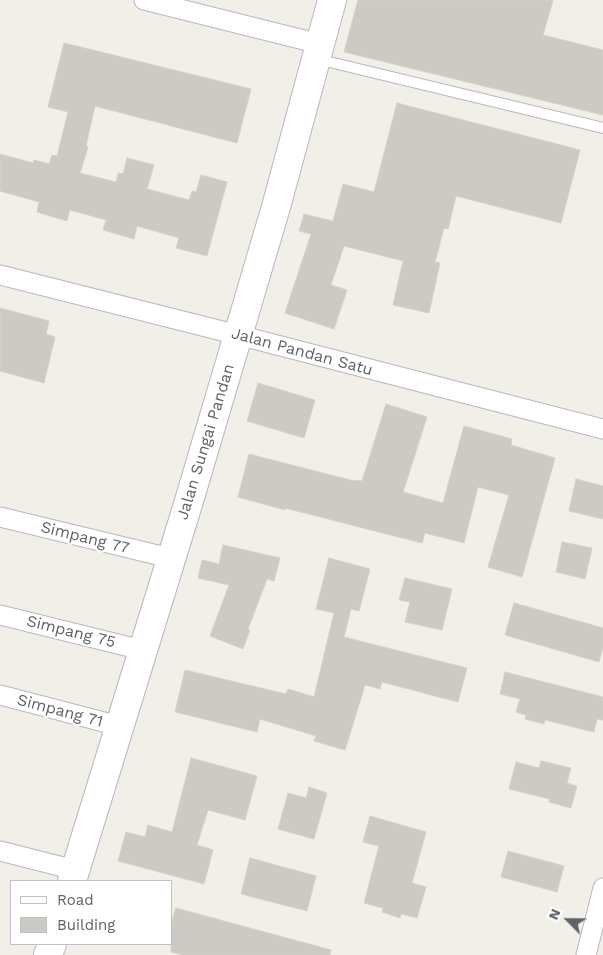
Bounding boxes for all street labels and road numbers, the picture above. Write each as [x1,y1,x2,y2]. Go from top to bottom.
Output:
street label: Jalan Pandan Satu [229,324,375,380]
street label: Jalan Sungai Pandan [173,362,239,522]
street label: Simpang 77 [39,518,131,558]
street label: Simpang 75 [25,612,117,652]
street label: Simpang 71 [15,690,105,732]

